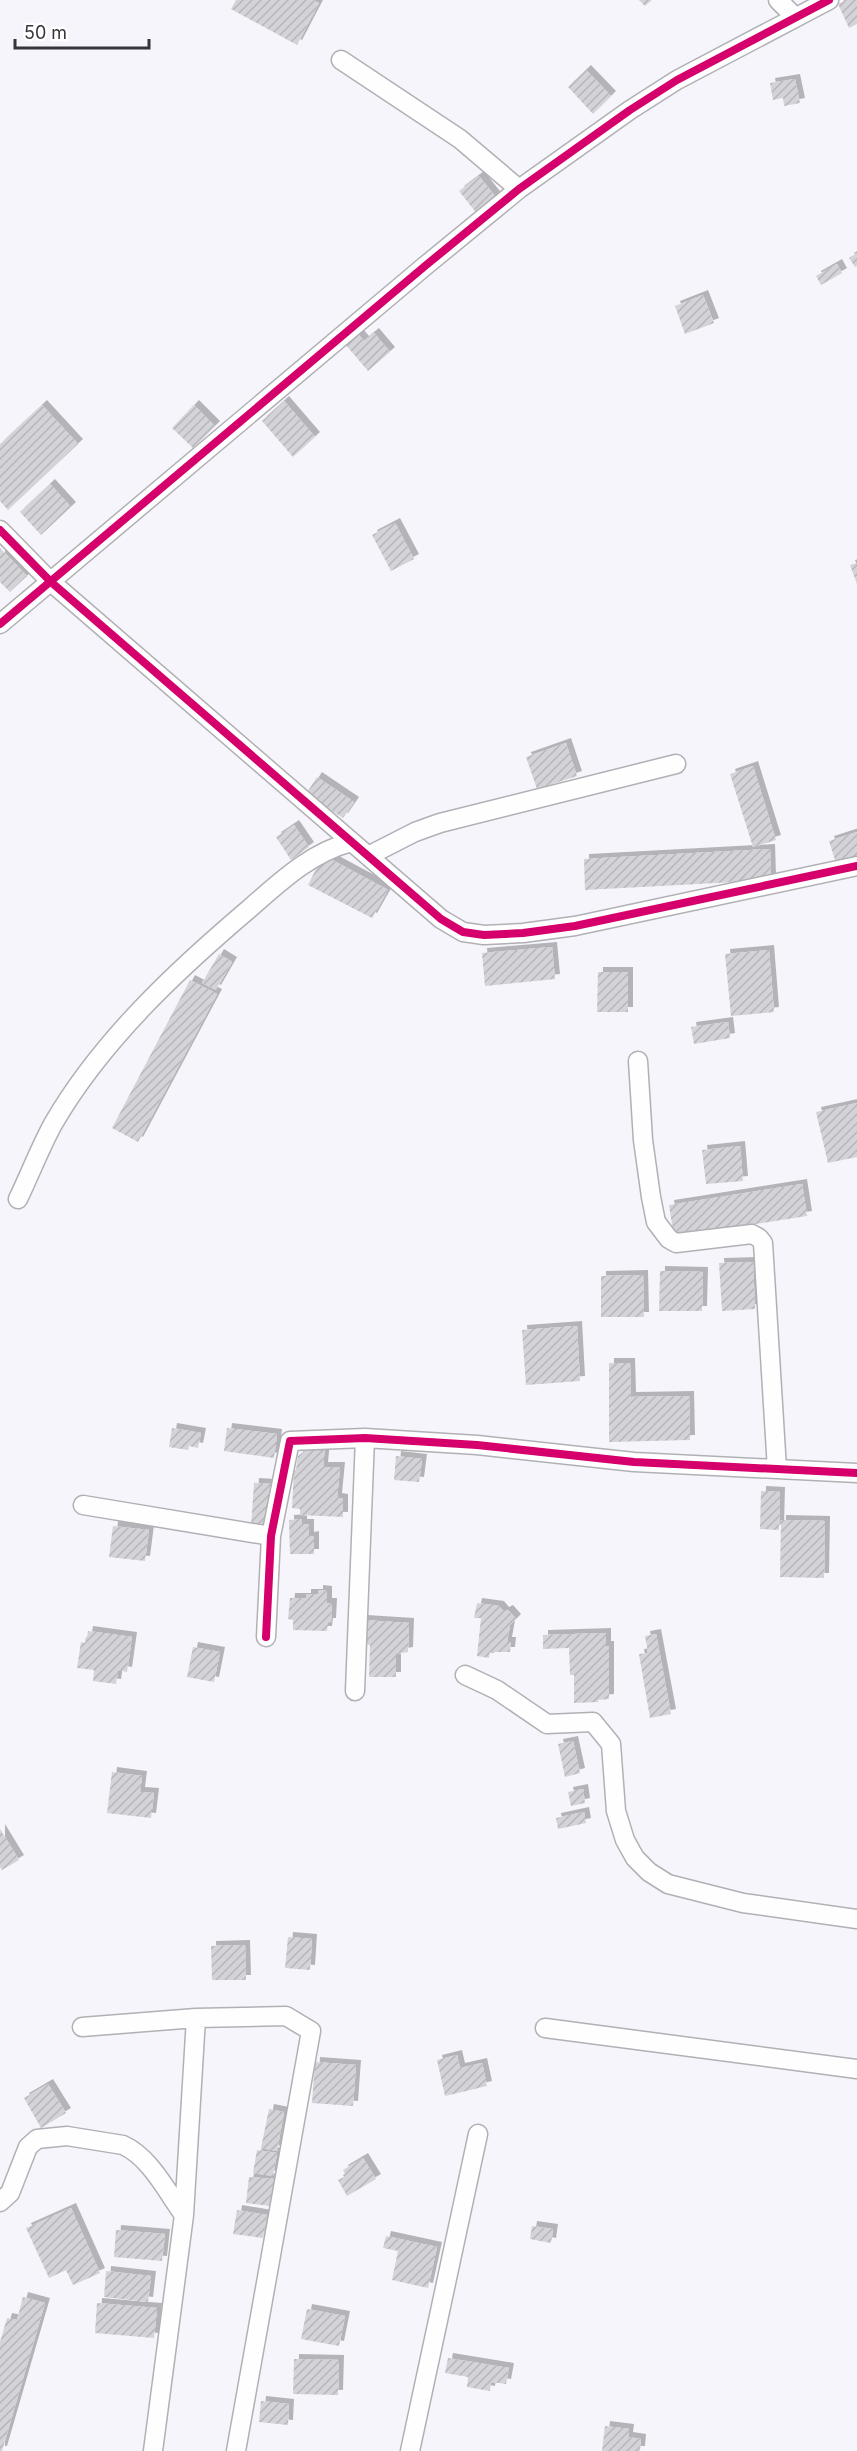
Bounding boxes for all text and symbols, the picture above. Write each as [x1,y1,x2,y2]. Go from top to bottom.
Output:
scale bar [15,12,148,50]
text: 50 m [24,22,67,43]

